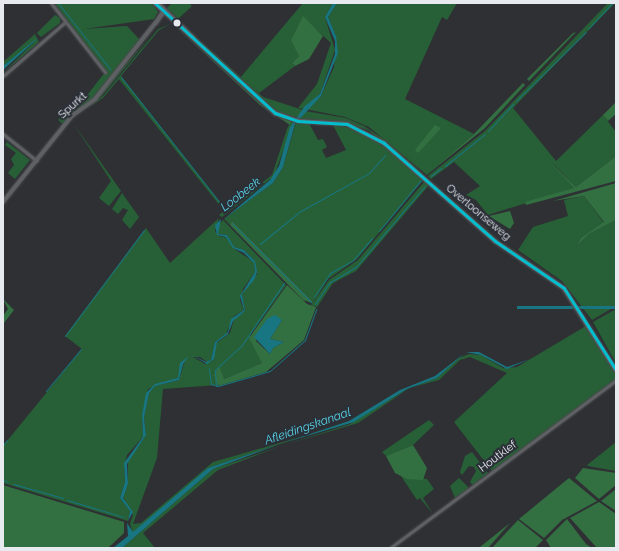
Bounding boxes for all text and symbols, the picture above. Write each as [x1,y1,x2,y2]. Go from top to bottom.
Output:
unlabelled marker [172,18,182,28]
street label: Spurkt [56,90,90,122]
water label: Loobeek [218,175,264,215]
street label: Overloonseweg [443,182,513,244]
water label: Afleidingskanaal [263,406,353,448]
street label: Houtklef [477,439,519,475]

